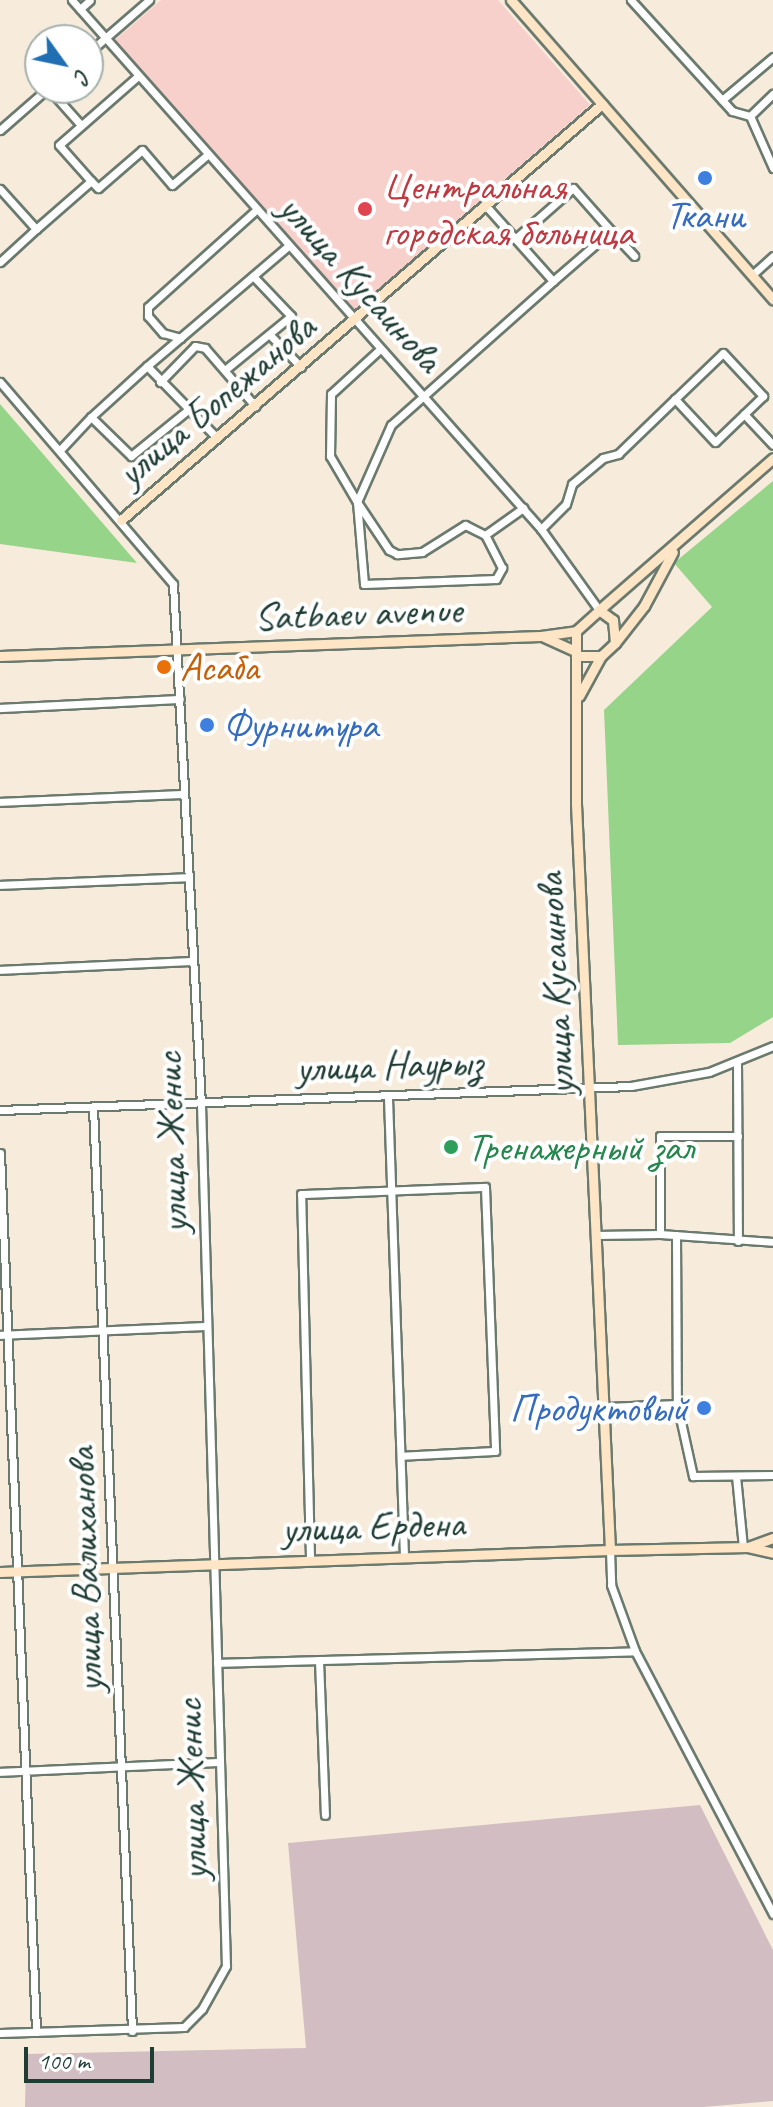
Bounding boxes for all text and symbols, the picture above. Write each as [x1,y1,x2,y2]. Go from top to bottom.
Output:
north arrow [24,24,104,104]
text: С [68,64,97,88]
place label: Центральная городская больница [383,162,635,256]
marker: Ткани [696,169,714,187]
street label: улица Кусаинова [269,185,453,381]
place label: Ткани [665,191,745,239]
marker: Центральная городская больница [354,198,376,220]
street label: улица Бопежанова [107,303,325,497]
street label: Satbaev avenue [253,585,463,641]
place label: Асаба [180,643,259,691]
marker: Асаба [155,658,173,676]
place label: Фурнитура [223,701,378,749]
marker: Фурнитура [198,716,216,734]
street label: улица Кусаинова [525,872,585,1096]
street label: улица Наурыз [296,1038,482,1092]
street label: улица Женис [144,1052,198,1234]
place label: Тренажерный зал [467,1123,693,1171]
marker: Тренажерный зал [442,1138,460,1156]
place label: Продуктовый [510,1384,688,1432]
marker: Продуктовый [695,1399,713,1417]
street label: улица Валиханова [57,1446,113,1694]
street label: улица Ердена [281,1499,465,1553]
street label: улица Женис [164,1699,218,1881]
scale bar [28,2031,158,2081]
text: 100 m [38,2046,90,2076]

